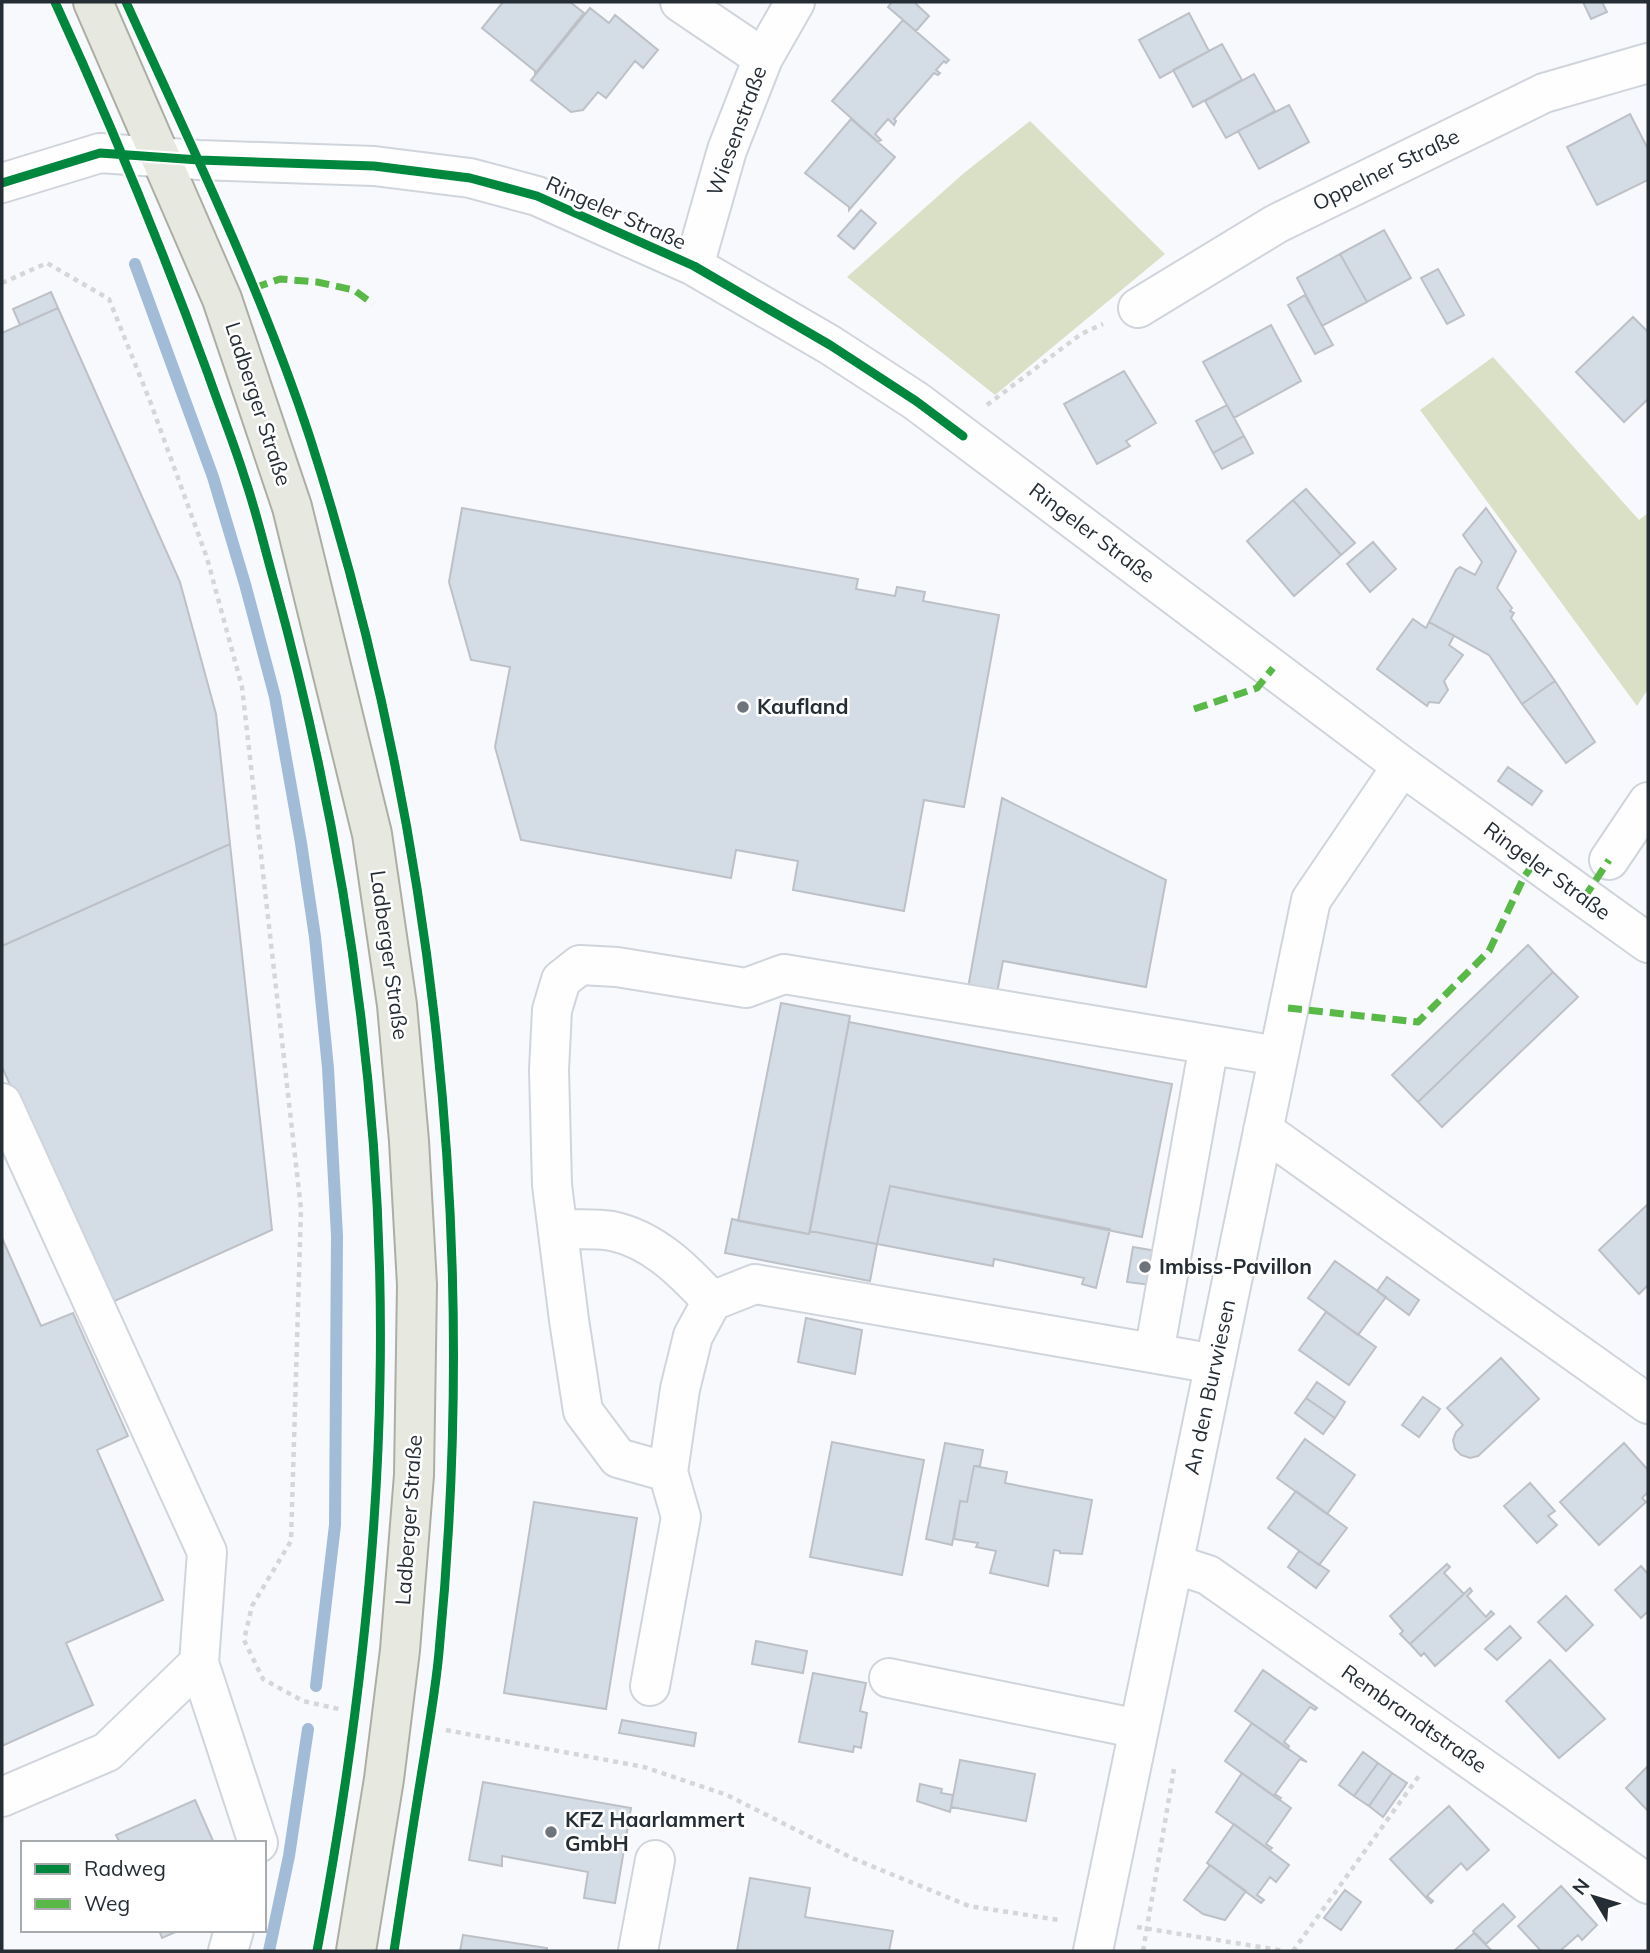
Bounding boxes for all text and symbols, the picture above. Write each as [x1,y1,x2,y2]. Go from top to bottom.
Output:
street label: Wiesenstraße [701,62,772,199]
street label: Oppelner Straße [1308,122,1463,216]
street label: Ringeler Straße [542,170,691,255]
street label: Ladberger Straße [220,319,298,489]
street label: Ringeler Straße [1025,476,1161,588]
place label: Kaufland [757,693,848,719]
marker: Kaufland [735,699,751,715]
street label: Ringeler Straße [1479,815,1616,925]
street label: Ladberger Straße [365,869,415,1041]
place label: Imbiss-Pavillon [1159,1253,1312,1279]
marker: Imbiss-Pavillon [1137,1259,1153,1275]
street label: An den Burwiesen [1178,1297,1240,1477]
street label: Ladberger Straße [389,1434,427,1606]
street label: Rembrandtstraße [1337,1658,1492,1778]
place label: KFZ Haarlammert GmbH [565,1806,744,1856]
marker: KFZ Haarlammert GmbH [543,1824,559,1840]
legend [21,1841,266,1932]
text: Radweg [84,1855,166,1881]
north arrow [1559,1862,1629,1932]
text: N [1567,1873,1594,1900]
text: Weg [84,1890,130,1916]

